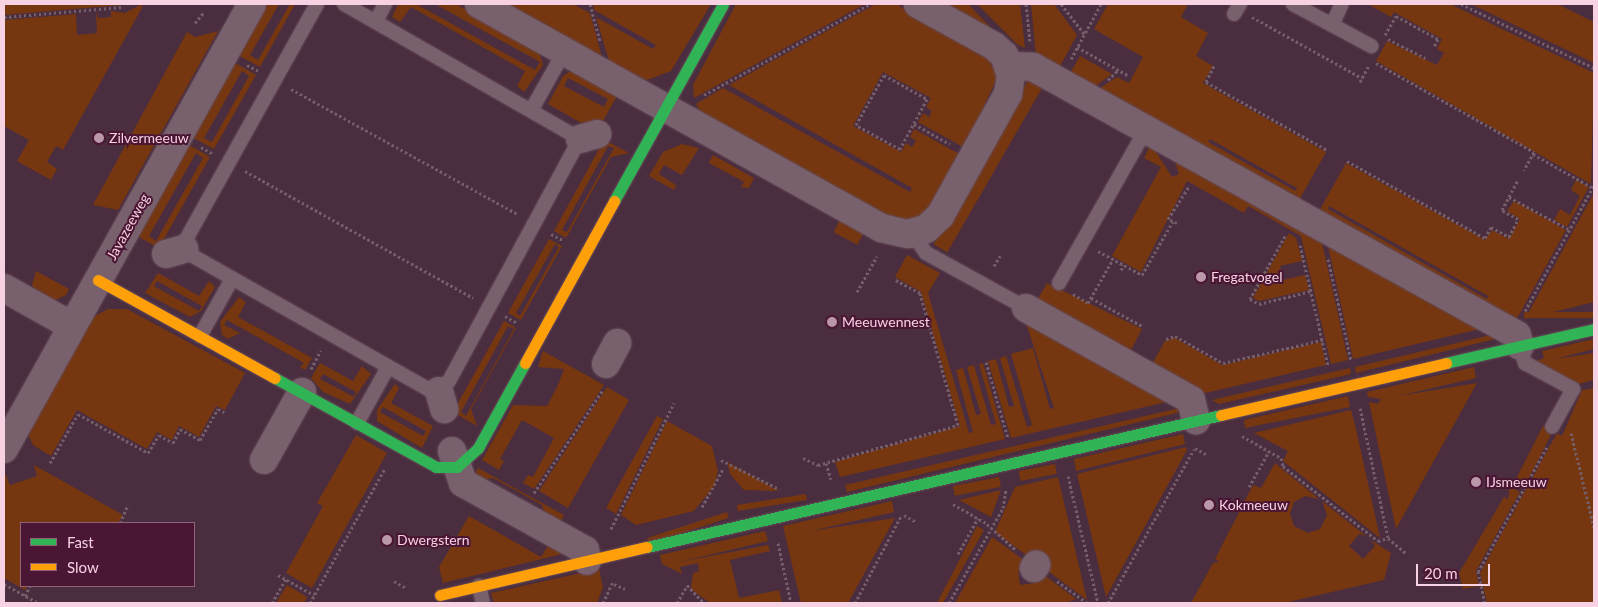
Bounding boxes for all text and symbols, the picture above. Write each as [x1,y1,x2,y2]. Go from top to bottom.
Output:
place label: Zilvermeeuw [109,130,189,146]
marker: Zilvermeeuw [93,132,105,144]
street label: Javazeeweg [103,191,153,263]
place label: Fregatvogel [1211,269,1282,285]
marker: Fregatvogel [1195,271,1207,283]
place label: Meeuwennest [842,314,930,330]
marker: Meeuwennest [826,316,838,328]
place label: IJsmeeuw [1486,474,1547,490]
marker: IJsmeeuw [1470,476,1482,488]
place label: Kokmeeuw [1219,497,1288,513]
marker: Kokmeeuw [1203,499,1215,511]
legend [20,522,195,587]
place label: Dwergstern [397,532,469,548]
text: Fast [67,533,94,551]
marker: Dwergstern [381,534,393,546]
scale bar [1418,554,1492,586]
text: Slow [67,558,99,576]
text: 20 m [1424,564,1458,582]

